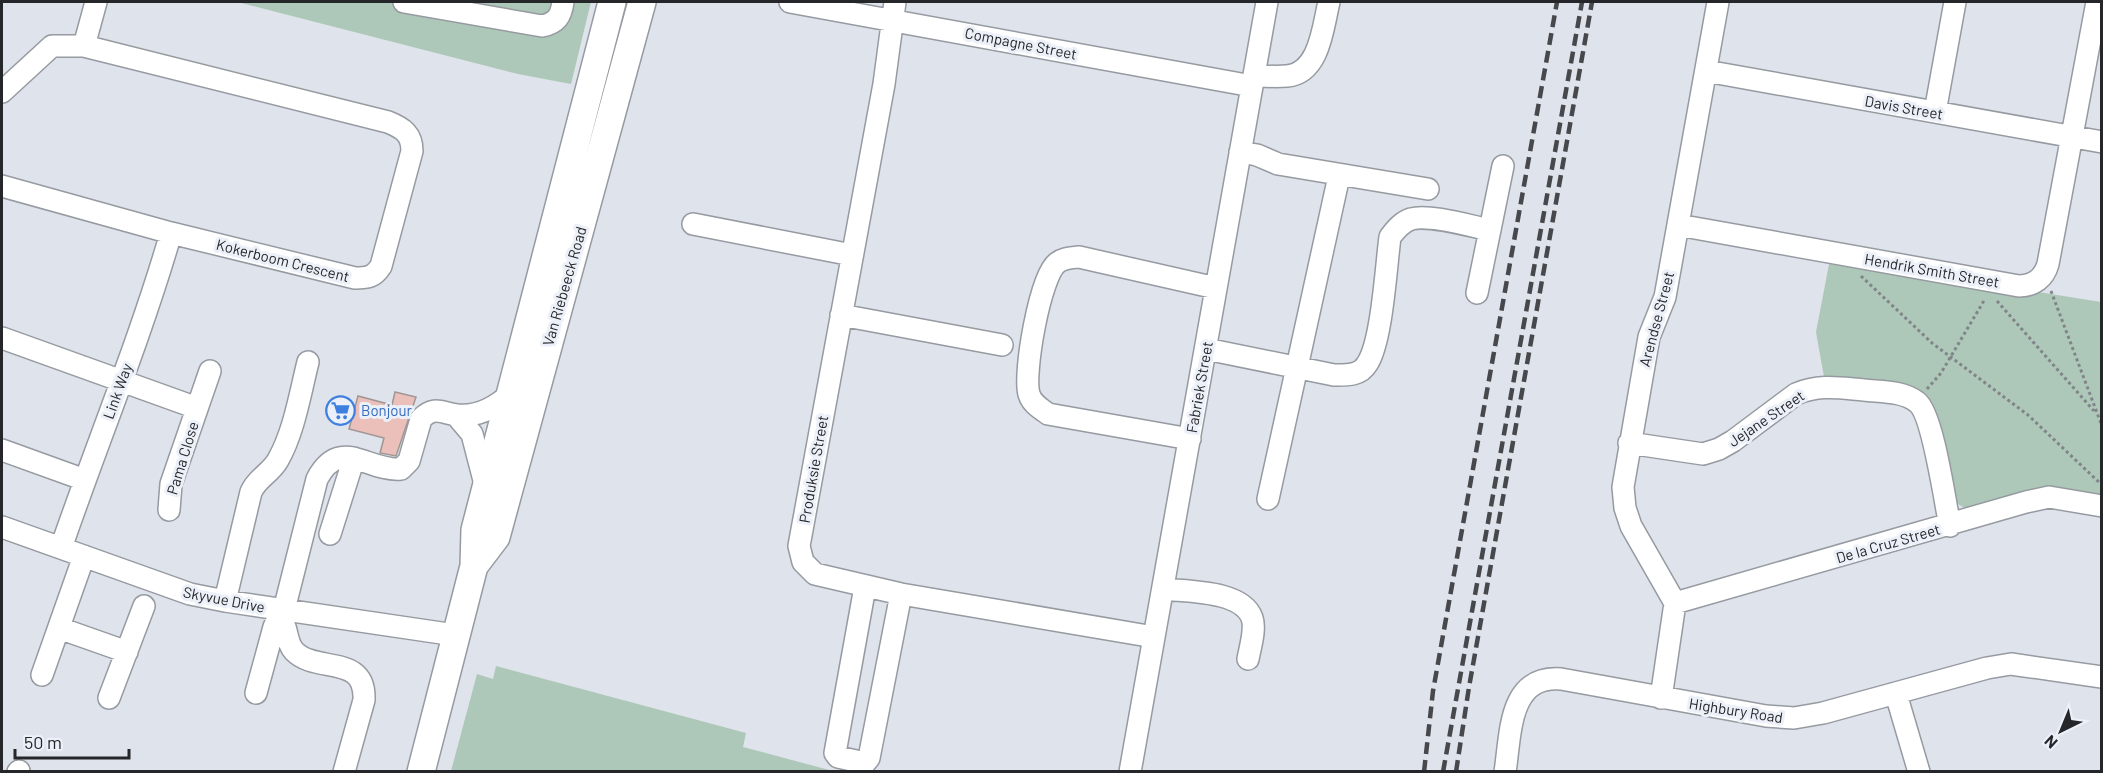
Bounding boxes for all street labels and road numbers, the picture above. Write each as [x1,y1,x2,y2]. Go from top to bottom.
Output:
street label: Compagne Street [964,23,1078,63]
street label: Davis Street [1864,91,1944,123]
street label: Van Riebeeck Road [538,224,590,348]
street label: Kokerboom Crescent [215,235,351,285]
street label: Hendrik Smith Street [1863,249,2001,291]
street label: Arendse Street [1635,269,1677,369]
street label: Fabriek Street [1182,340,1216,434]
street label: Link Way [99,361,135,421]
street label: Jejane Street [1725,386,1807,450]
street label: Produksie Street [795,414,831,524]
street label: Pama Close [162,419,202,497]
street label: De la Cruz Street [1834,520,1942,566]
street label: Skyvue Drive [182,582,266,616]
street label: Highbury Road [1688,694,1784,726]

